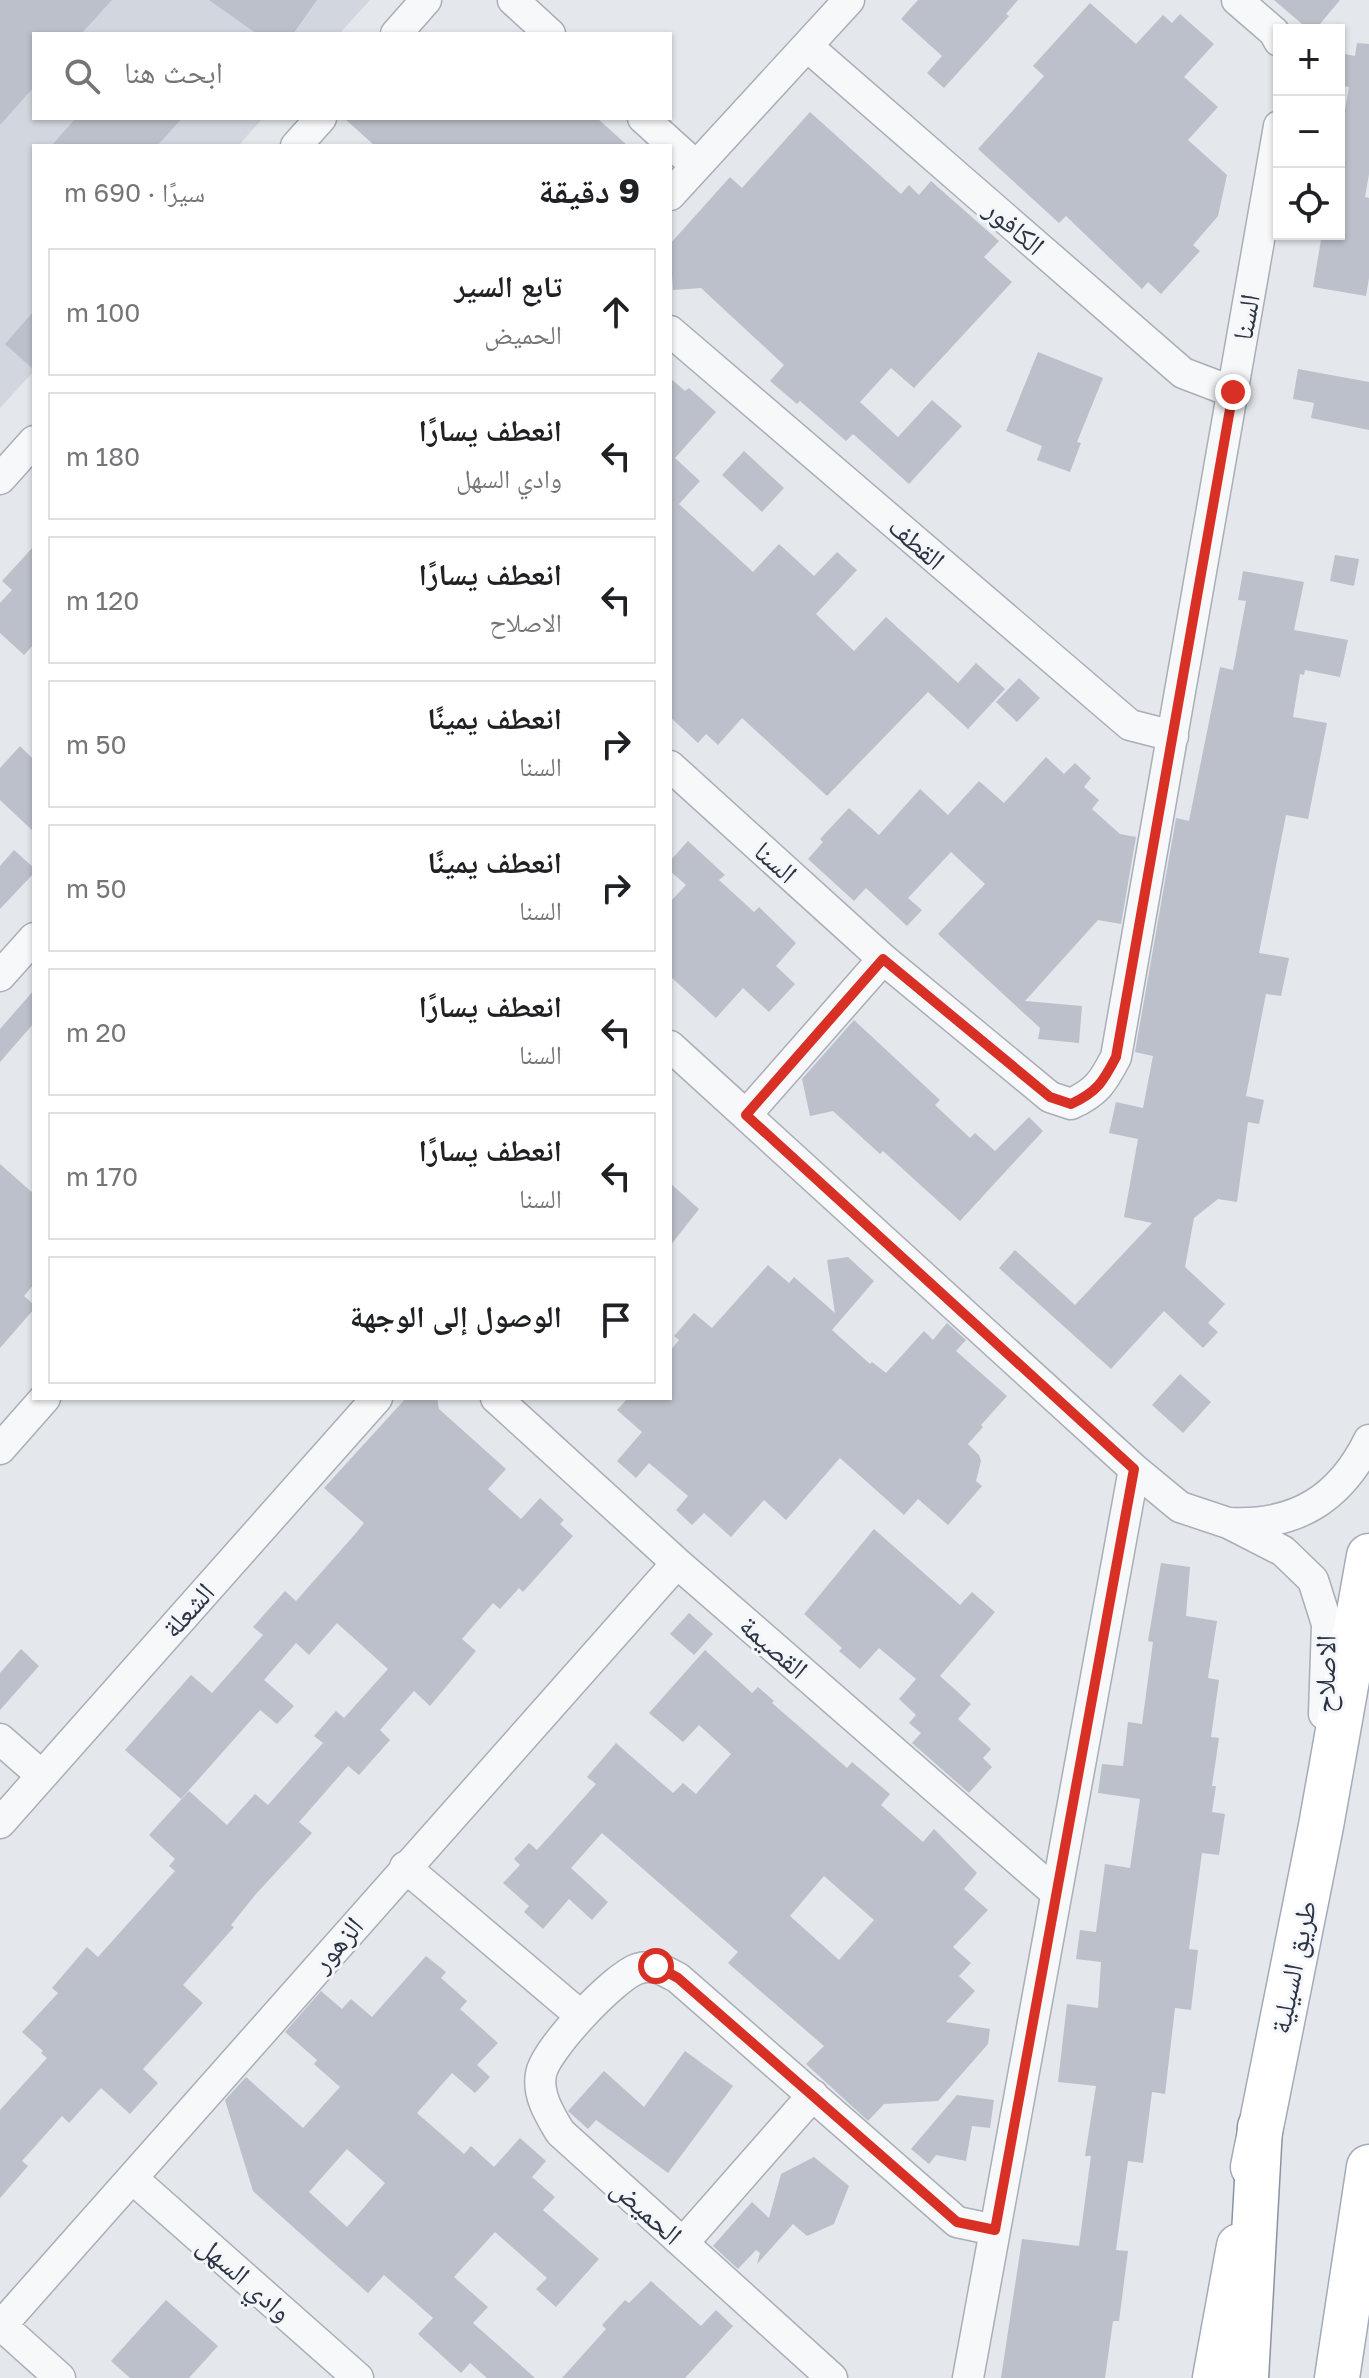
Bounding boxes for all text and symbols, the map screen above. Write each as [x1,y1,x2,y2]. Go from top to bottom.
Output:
map controls [1273,24,1345,240]
button: + [1273,24,1345,96]
search box [32,32,672,120]
icon: search [60,54,104,98]
text: ابحث هنا [124,54,223,90]
button: − [1273,96,1345,168]
button: locate [1273,168,1345,240]
text: 9 دقيقة [539,170,640,210]
text: سيرًا · 690 m [64,177,205,208]
street label: الكافور [978,191,1052,261]
text: تابع السير [454,268,562,304]
icon: ahead [594,290,638,334]
street label: السنا [1225,291,1266,343]
text: 100 m [66,297,140,328]
text: الحميض [484,319,562,350]
route end [1215,374,1251,410]
text: انعطف يسارًا [418,412,562,448]
icon: left [594,434,638,478]
text: 180 m [66,441,140,472]
text: وادي السهل [456,463,562,494]
street label: القطف [882,509,952,576]
text: انعطف يسارًا [418,556,562,592]
icon: left [594,578,638,622]
text: 120 m [66,585,139,616]
text: الاصلاح [490,607,562,638]
text: انعطف يمينًا [427,700,562,736]
icon: right [594,722,638,766]
text: 50 m [66,729,127,760]
text: السنا [519,751,562,782]
street label: السنا [748,834,805,889]
text: انعطف يمينًا [427,844,562,880]
icon: right [594,866,638,910]
text: 50 m [66,873,127,904]
text: السنا [519,895,562,926]
text: انعطف يسارًا [418,988,562,1024]
icon: left [594,1010,638,1054]
text: 20 m [66,1017,127,1048]
text: السنا [519,1039,562,1070]
text: انعطف يسارًا [418,1132,562,1168]
icon: left [594,1154,638,1198]
text: 170 m [66,1161,138,1192]
text: السنا [519,1183,562,1214]
text: الوصول إلى الوجهة [350,1298,562,1334]
icon: arrive [594,1298,638,1342]
street label: الشعلة [155,1575,221,1644]
street label: القصيمة [733,1608,815,1686]
street label: الاصلاح [1307,1635,1344,1713]
street label: طريق السيلية [1262,1897,1325,2037]
street label: الزهور [303,1909,369,1979]
route start [638,1948,674,1984]
street label: الحميض [604,2170,689,2252]
street label: وادي السهل [187,2228,299,2333]

